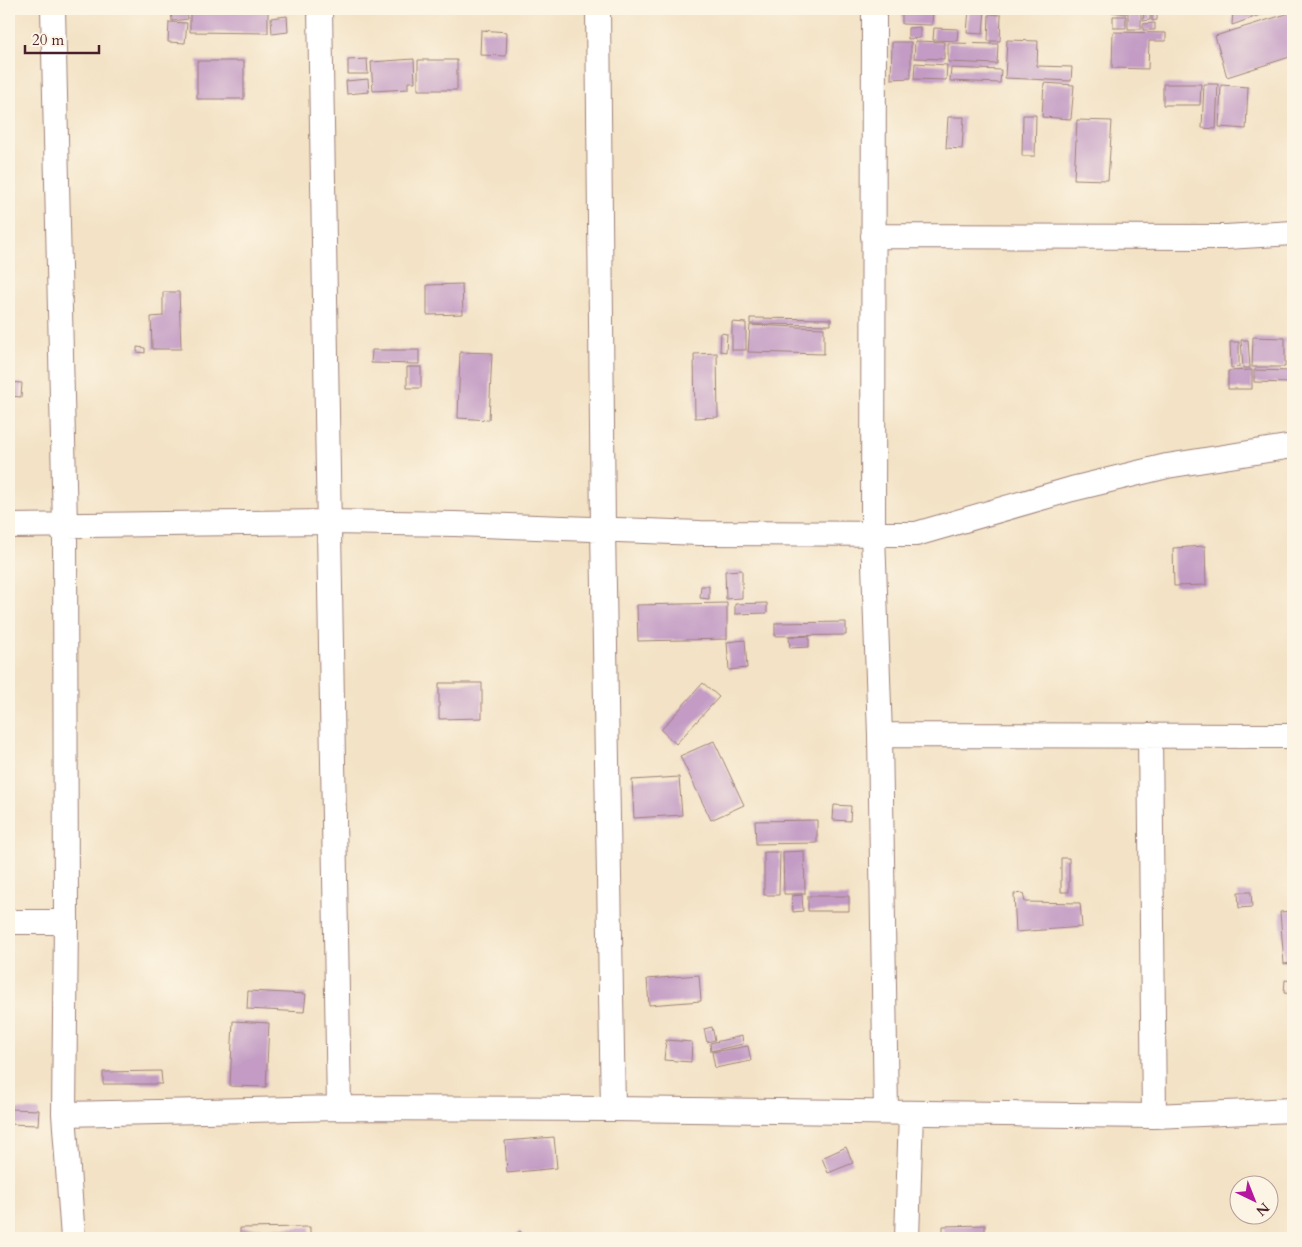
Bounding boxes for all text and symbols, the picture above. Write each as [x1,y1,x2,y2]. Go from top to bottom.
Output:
scale bar [25,22,99,54]
text: 20 m [32,30,64,50]
north arrow [1230,1174,1280,1224]
text: N [1252,1198,1273,1220]

